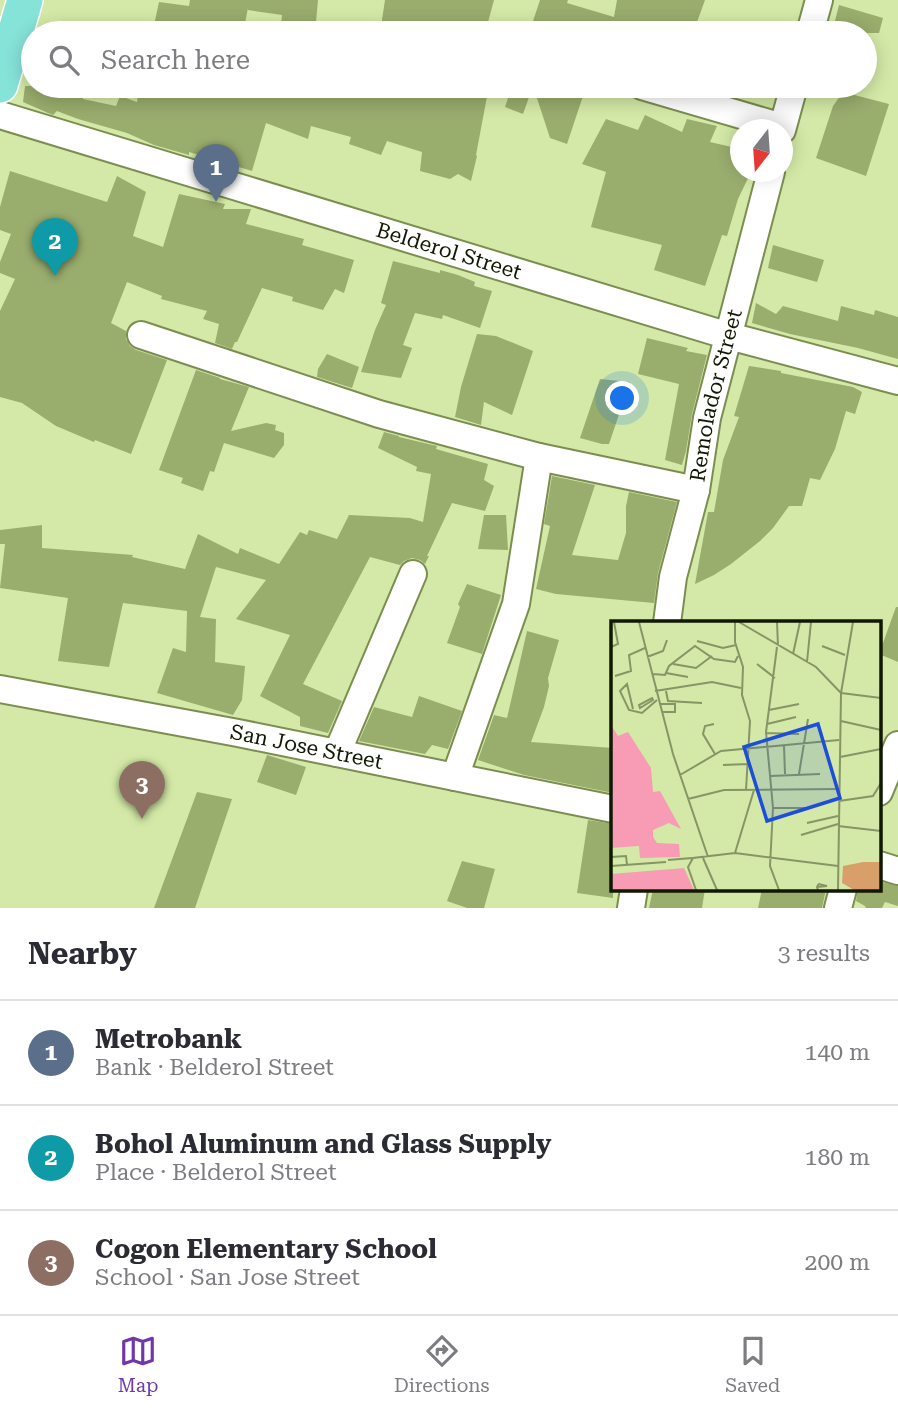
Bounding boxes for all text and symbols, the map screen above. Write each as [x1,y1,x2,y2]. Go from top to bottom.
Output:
search box [21,21,877,98]
icon: search [45,41,83,79]
text: Search here [101,45,250,75]
north arrow [730,119,793,182]
pin: 1 [193,144,239,202]
pin: 2 [32,218,78,276]
street label: Belderol Street [373,218,524,284]
street label: Remolador Street [685,307,747,483]
your location [605,381,639,415]
inset map [611,621,880,890]
street label: San Jose Street [228,720,385,774]
pin: 3 [119,761,165,819]
text: Nearby [28,936,137,971]
text: 3 results [778,940,870,967]
text: Metrobank [95,1024,242,1054]
text: 1 [45,1039,57,1066]
text: 140 m [805,1039,870,1066]
text: Bank · Belderol Street [95,1054,334,1081]
text: Bohol Aluminum and Glass Supply [95,1129,552,1159]
text: 2 [45,1144,57,1171]
text: 180 m [805,1144,870,1171]
text: Place · Belderol Street [95,1159,337,1186]
text: Cogon Elementary School [95,1234,437,1264]
text: 3 [45,1249,57,1276]
text: 200 m [805,1249,870,1276]
text: School · San Jose Street [95,1264,360,1291]
tab: Map [118,1332,158,1397]
tab: Directions [394,1332,490,1397]
tab: Saved [725,1332,780,1397]

